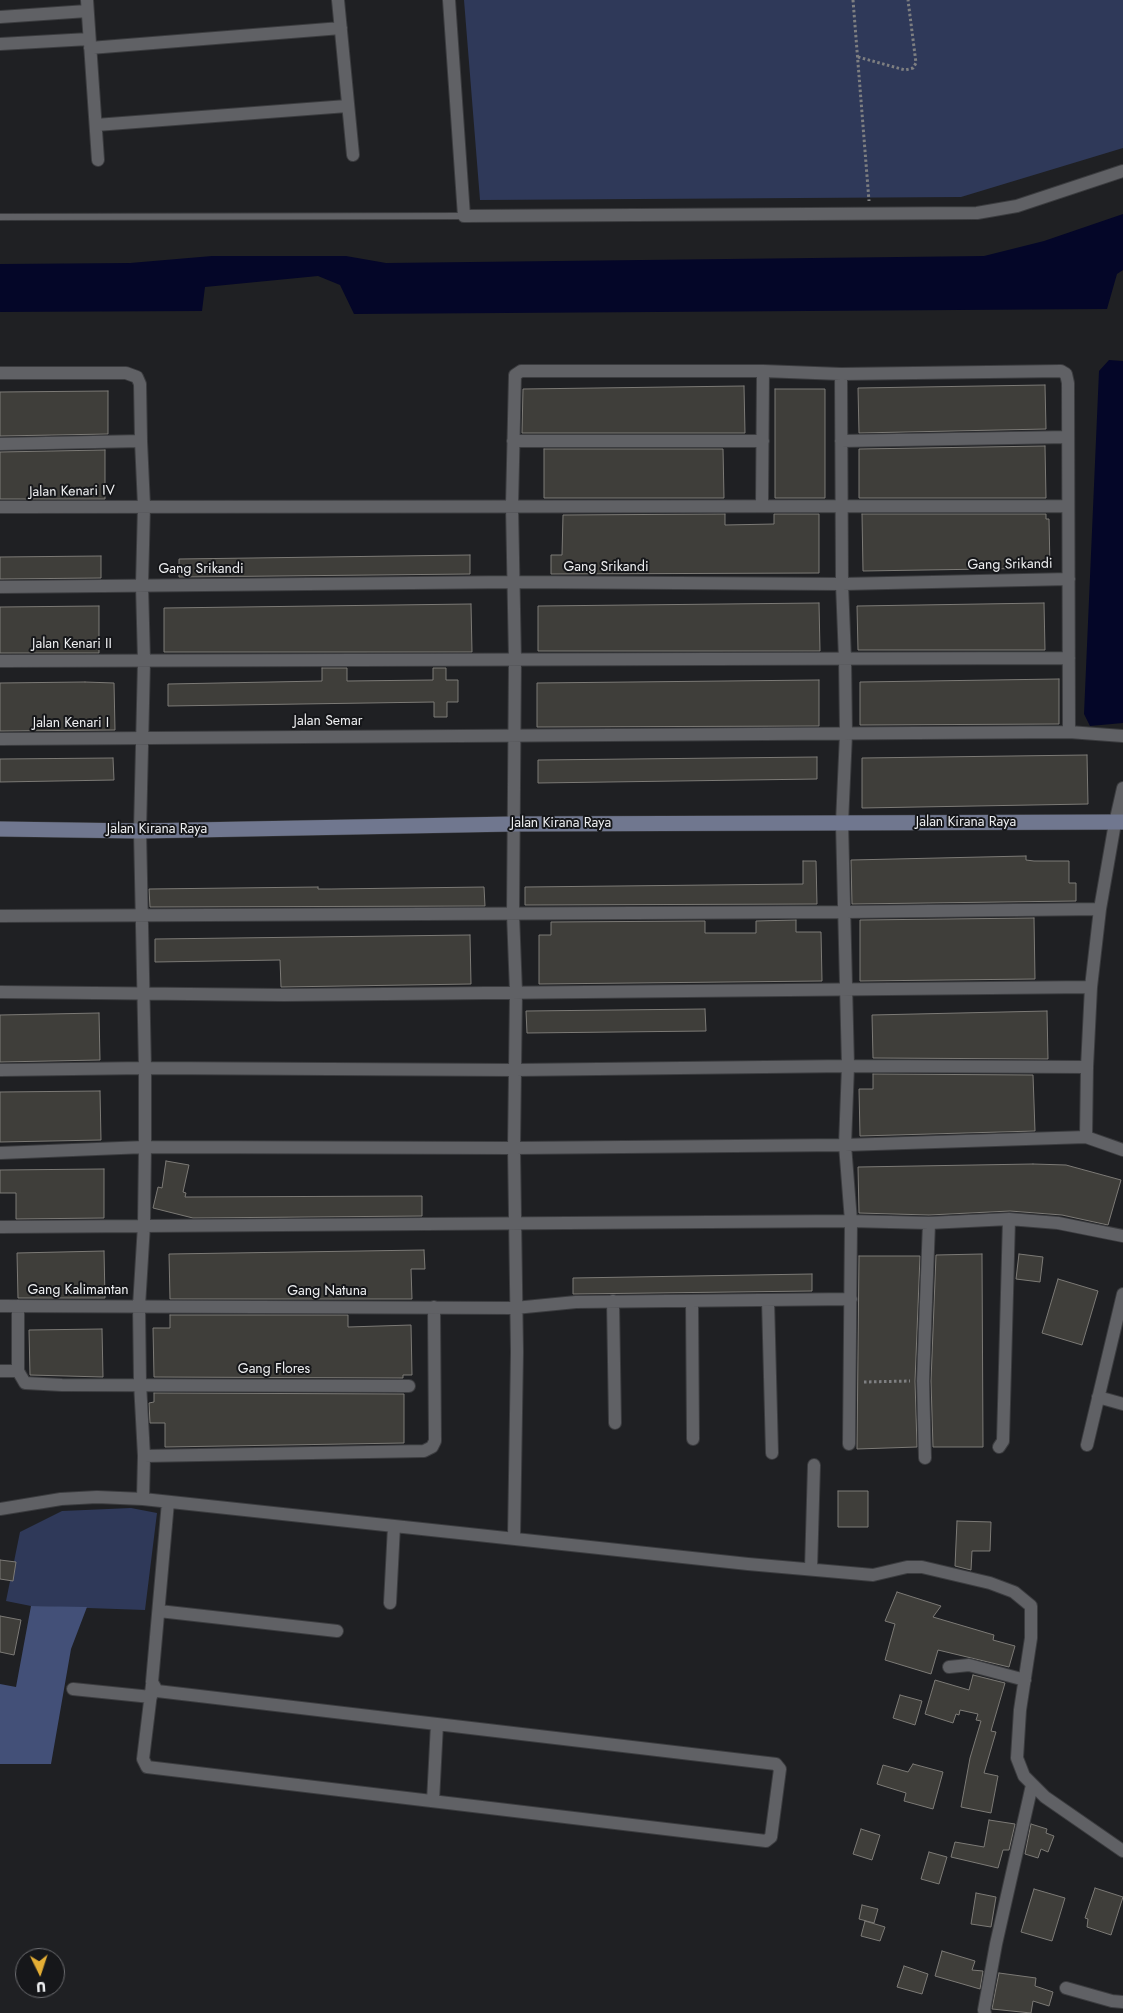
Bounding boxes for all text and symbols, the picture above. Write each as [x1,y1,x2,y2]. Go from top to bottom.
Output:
street label: Jalan Kenari IV [29,483,115,501]
street label: Gang Srikandi [967,556,1053,574]
street label: Gang Srikandi [563,560,649,576]
street label: Gang Srikandi [158,562,244,578]
street label: Jalan Kenari II [32,637,112,653]
street label: Jalan Semar [294,714,362,730]
street label: Jalan Kenari I [33,716,109,732]
street label: Jalan Kirana Raya [916,815,1016,831]
street label: Jalan Kirana Raya [511,816,611,832]
street label: Jalan Kirana Raya [107,822,207,838]
street label: Gang Kalimantan [27,1283,129,1299]
street label: Gang Natuna [287,1284,367,1300]
street label: Gang Flores [238,1362,310,1378]
north arrow [15,1948,65,1998]
text: U [35,1977,47,1997]

